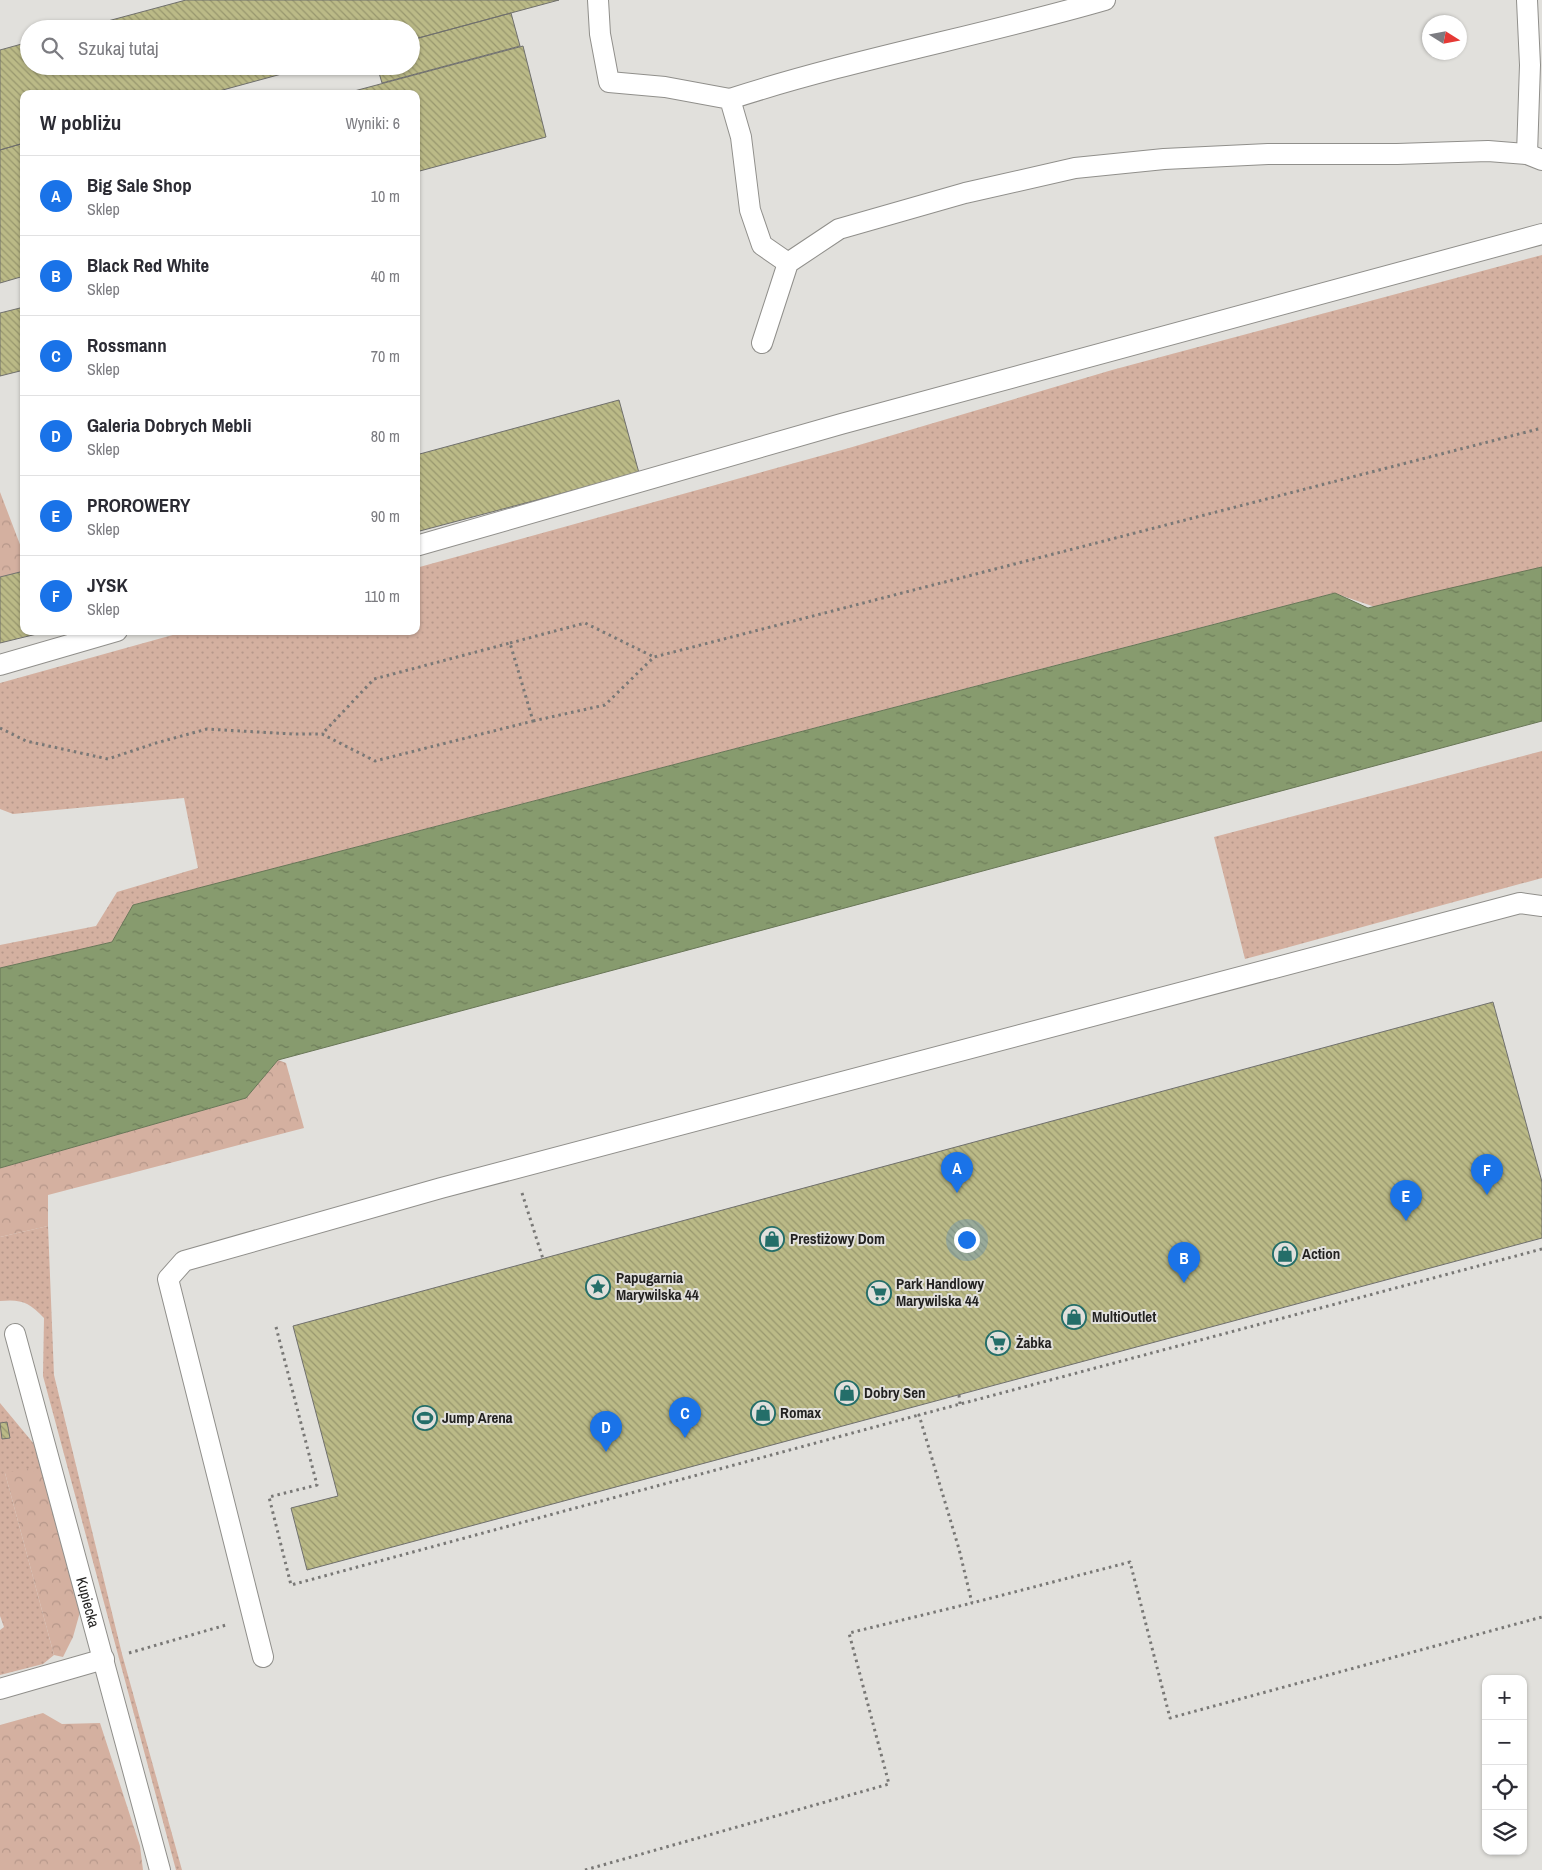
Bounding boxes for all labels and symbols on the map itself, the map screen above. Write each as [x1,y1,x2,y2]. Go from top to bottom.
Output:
north arrow [1422,15,1467,60]
pin: A [941,1152,973,1193]
pin: F [1471,1154,1503,1195]
pin: E [1390,1180,1422,1221]
shop icon: Prestiżowy Dom [759,1226,785,1252]
your location [954,1227,980,1253]
place label: Prestiżowy Dom [790,1228,885,1249]
shop icon: Action [1272,1241,1298,1267]
pin: B [1168,1242,1200,1283]
place label: Action [1302,1243,1340,1264]
place label: Papugarnia Marywilska 44 [616,1267,699,1305]
place label: Park Handlowy Marywilska 44 [896,1273,984,1311]
place icon: Papugarnia Marywilska 44 [585,1274,611,1300]
supermarket icon: Park Handlowy Marywilska 44 [866,1280,892,1306]
shop icon: MultiOutlet [1061,1304,1087,1330]
place label: MultiOutlet [1092,1306,1156,1327]
supermarket icon: Żabka [985,1330,1011,1356]
place label: Żabka [1016,1332,1052,1353]
shop icon: Dobry Sen [834,1380,860,1406]
place label: Dobry Sen [864,1382,926,1403]
pin: C [669,1397,701,1438]
shop icon: Romax [750,1400,776,1426]
place label: Romax [780,1402,821,1423]
sports icon: Jump Arena [412,1405,438,1431]
place label: Jump Arena [442,1407,513,1428]
pin: D [590,1411,622,1452]
street label: Kupiecka [71,1575,105,1630]

